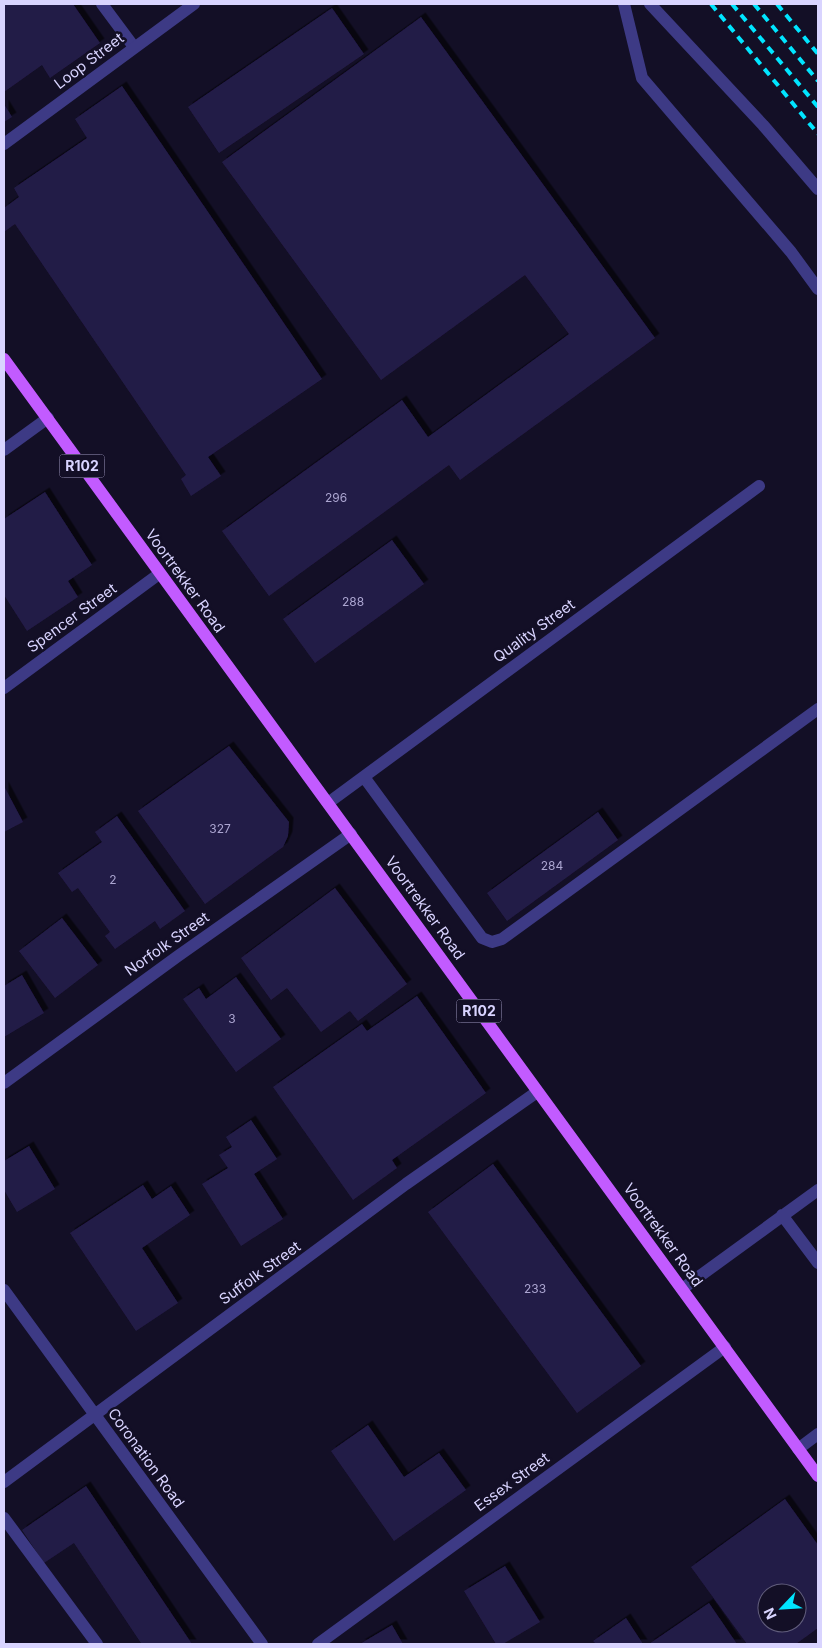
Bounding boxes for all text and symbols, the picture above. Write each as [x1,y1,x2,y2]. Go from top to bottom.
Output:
street label: Loop Street [50,28,127,93]
road number: R102 [59,454,104,478]
house number: 296 [325,490,347,505]
street label: Voortrekker Road [141,525,229,636]
street label: Spencer Street [23,579,120,656]
house number: 288 [342,594,364,609]
street label: Quality Street [489,595,578,667]
house number: 327 [209,821,231,836]
street label: Voortrekker Road [381,852,469,963]
house number: 284 [541,858,563,873]
house number: 2 [109,872,117,887]
street label: Norfolk Street [121,907,213,980]
road number: R102 [456,999,502,1022]
house number: 3 [228,1011,236,1026]
street label: Voortrekker Road [619,1179,707,1290]
street label: Suffolk Street [215,1237,304,1308]
house number: 233 [524,1281,546,1296]
street label: Coronation Road [104,1404,189,1511]
street label: Essex Street [471,1448,553,1515]
north arrow [757,1583,807,1633]
text: N [760,1605,780,1622]

